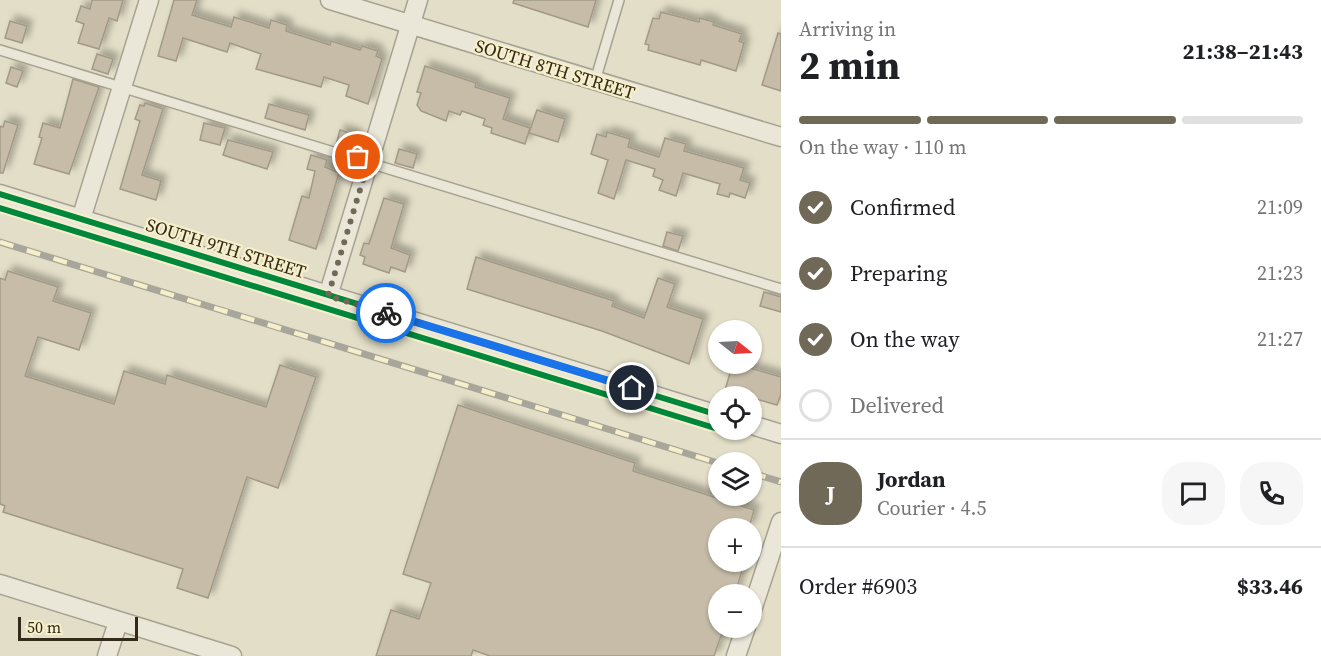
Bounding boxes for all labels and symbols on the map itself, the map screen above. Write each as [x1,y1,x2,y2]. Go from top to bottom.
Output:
street label: SOUTH 8TH STREET [472,33,638,105]
pin [332,131,383,182]
street label: SOUTH 9TH STREET [143,212,309,284]
courier [356,283,416,343]
north arrow [708,320,762,374]
pin [606,362,657,413]
scale bar [18,614,138,642]

